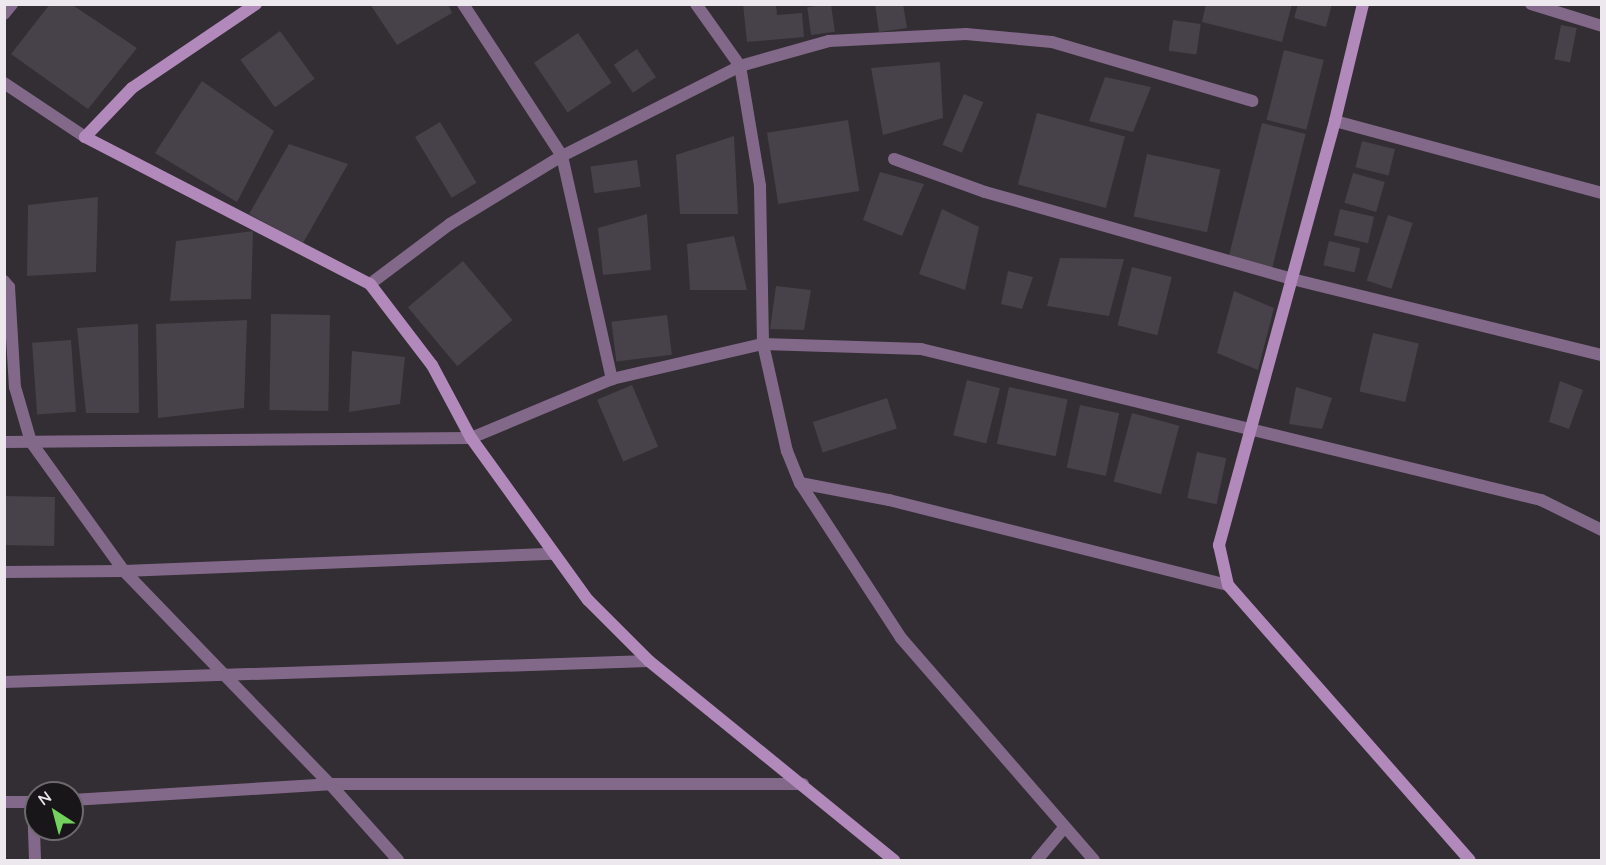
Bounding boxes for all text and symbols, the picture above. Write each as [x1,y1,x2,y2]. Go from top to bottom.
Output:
north arrow [24,781,84,841]
text: N [34,787,55,810]

